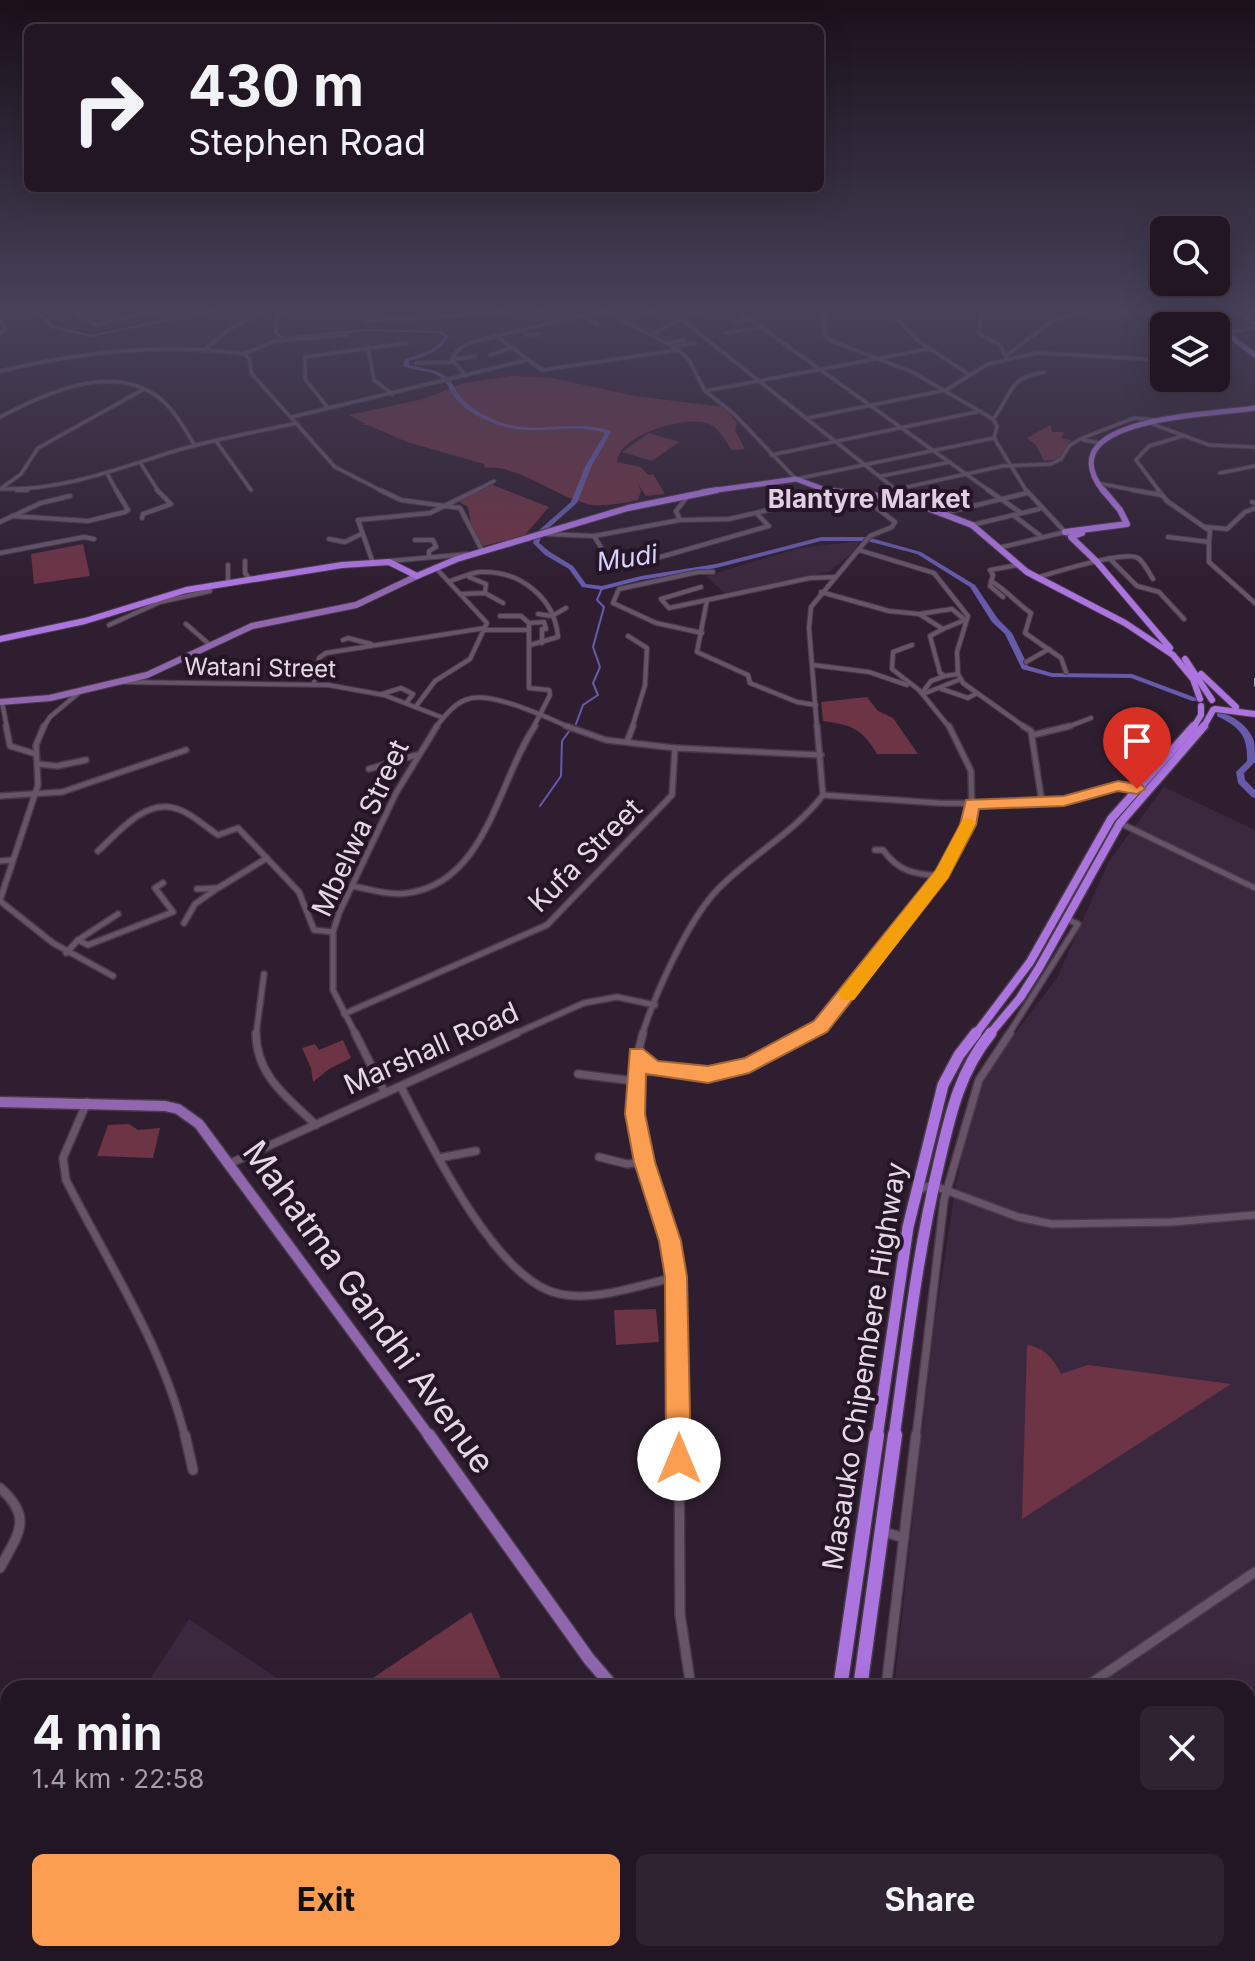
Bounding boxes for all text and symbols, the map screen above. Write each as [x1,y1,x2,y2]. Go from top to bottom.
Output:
text: 430 m [188,52,364,120]
icon: right [56,56,160,160]
text: Stephen Road [188,120,426,164]
map controls [1150,216,1230,392]
button: search [1150,216,1230,296]
button: layers [1150,312,1230,392]
district label: Blantyre Market [768,483,971,514]
water label: Mudi [595,538,660,577]
street label: Watani Street [184,652,336,683]
pin [1103,707,1171,789]
icon: arrive [1115,719,1159,763]
street label: Mbelwa Street [304,734,416,922]
street label: Kufa Street [521,791,649,919]
street label: Marshall Road [338,994,524,1102]
street label: Mahatma Gandhi Avenue [235,1132,504,1481]
street label: Masauko Chipembere Highway [815,1160,913,1572]
position arrow [637,1417,721,1501]
text: 4 min [32,1703,163,1762]
button: close [1140,1706,1224,1790]
text: 1.4 km · 22:58 [32,1763,204,1794]
button: Exit [32,1854,620,1946]
button: Share [636,1854,1224,1946]

